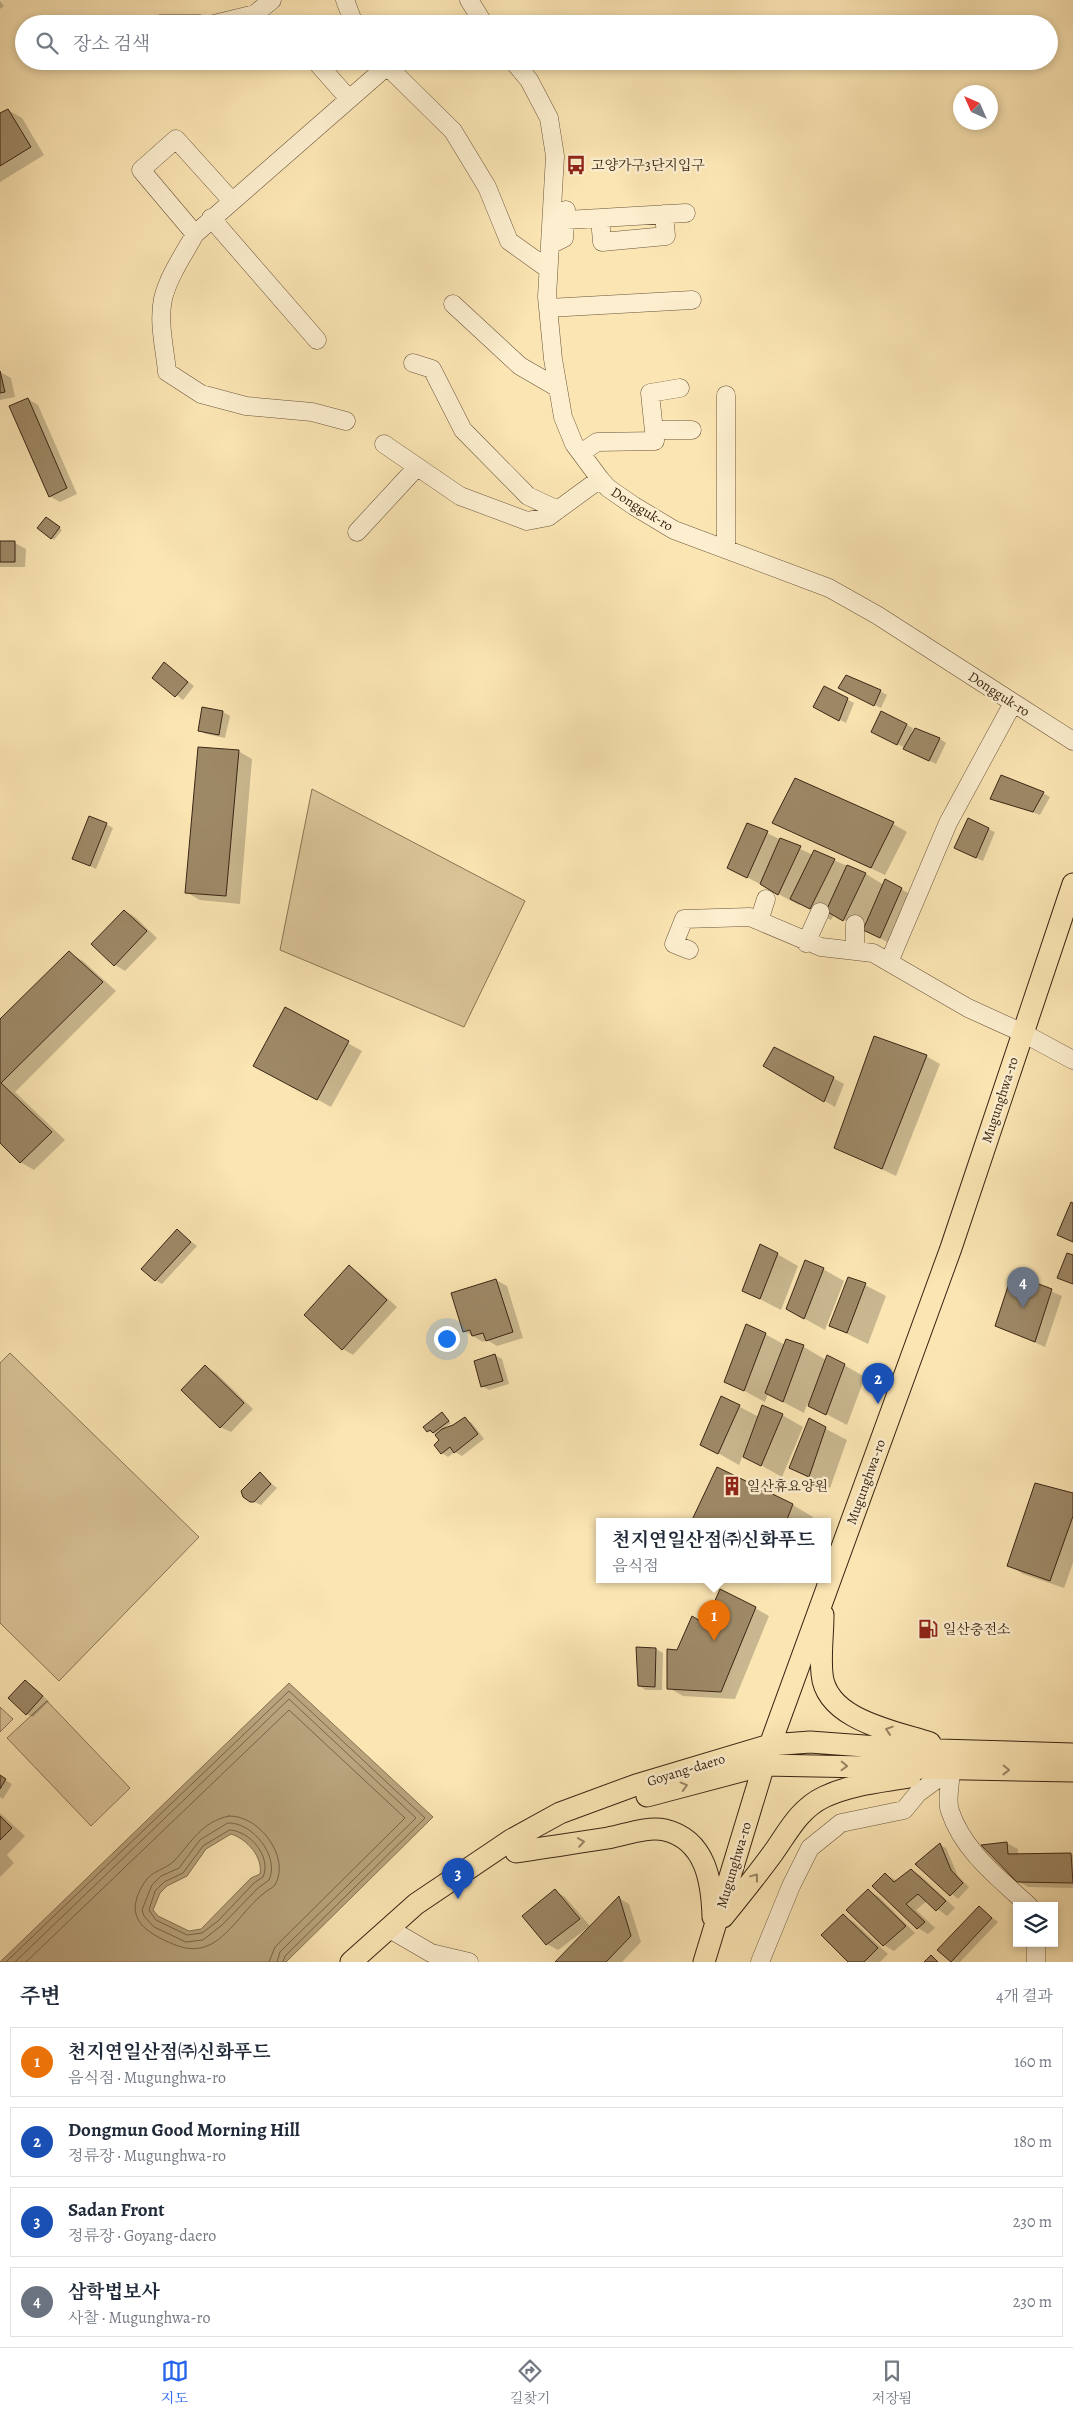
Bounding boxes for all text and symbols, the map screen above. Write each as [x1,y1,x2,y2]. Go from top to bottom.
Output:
search box [15,15,1058,70]
icon: search [33,29,61,57]
text: 장소 검색 [73,31,150,57]
north arrow [953,85,998,130]
bus stop icon: 고양가구3단지입구 [565,154,587,176]
place label: 고양가구3단지입구 [591,156,705,175]
street label: Dongguk-ro [607,482,677,536]
street label: Dongguk-ro [964,667,1034,721]
street label: Mugunghwa-ro [977,1055,1023,1145]
pin: 4 [1007,1267,1039,1308]
your location [434,1326,460,1352]
pin: 2 [862,1363,894,1404]
street label: Mugunghwa-ro [842,1437,890,1527]
building icon: 일산휴요양원 [721,1475,743,1497]
place label: 일산휴요양원 [747,1477,828,1496]
popup [596,1518,831,1583]
text: 천지연일산점㈜신화푸드 [612,1527,815,1553]
text: 음식점 [612,1555,659,1577]
pin: 1 [698,1600,730,1641]
fuel station icon: 일산충전소 [917,1618,939,1640]
place label: 일산충전소 [943,1620,1011,1639]
one-way arrow [886,1725,894,1735]
street label: Goyang-daero [645,1749,727,1791]
one-way arrow [840,1761,848,1771]
one-way arrow [1002,1764,1010,1775]
one-way arrow [679,1782,688,1792]
street label: Mugunghwa-ro [712,1819,756,1910]
one-way arrow [577,1837,586,1847]
pin: 3 [442,1858,474,1899]
one-way arrow [749,1874,757,1883]
map controls [1013,1902,1058,1947]
button: layers [1013,1902,1058,1947]
text: 주변 [20,1982,61,2010]
text: 4개 결과 [996,1985,1053,2007]
text: 천지연일산점㈜신화푸드 [68,2039,271,2065]
text: 1 [34,2051,40,2073]
text: 160 m [1014,2051,1052,2073]
text: 음식점 · Mugunghwa-ro [68,2067,226,2089]
text: Dongmun Good Morning Hill [68,2117,300,2143]
text: 2 [33,2131,41,2153]
text: 180 m [1014,2131,1052,2153]
text: 정류장 · Mugunghwa-ro [68,2145,226,2167]
text: Sadan Front [68,2197,165,2223]
text: 3 [34,2211,40,2233]
text: 230 m [1013,2211,1052,2233]
text: 정류장 · Goyang-daero [68,2225,216,2247]
text: 삼학법보사 [68,2279,160,2305]
text: 4 [33,2291,41,2313]
text: 230 m [1013,2291,1052,2313]
text: 사찰 · Mugunghwa-ro [68,2307,211,2329]
tab: 지도 [161,2357,189,2408]
tab: 길찾기 [510,2357,551,2408]
tab: 저장됨 [872,2357,912,2408]

